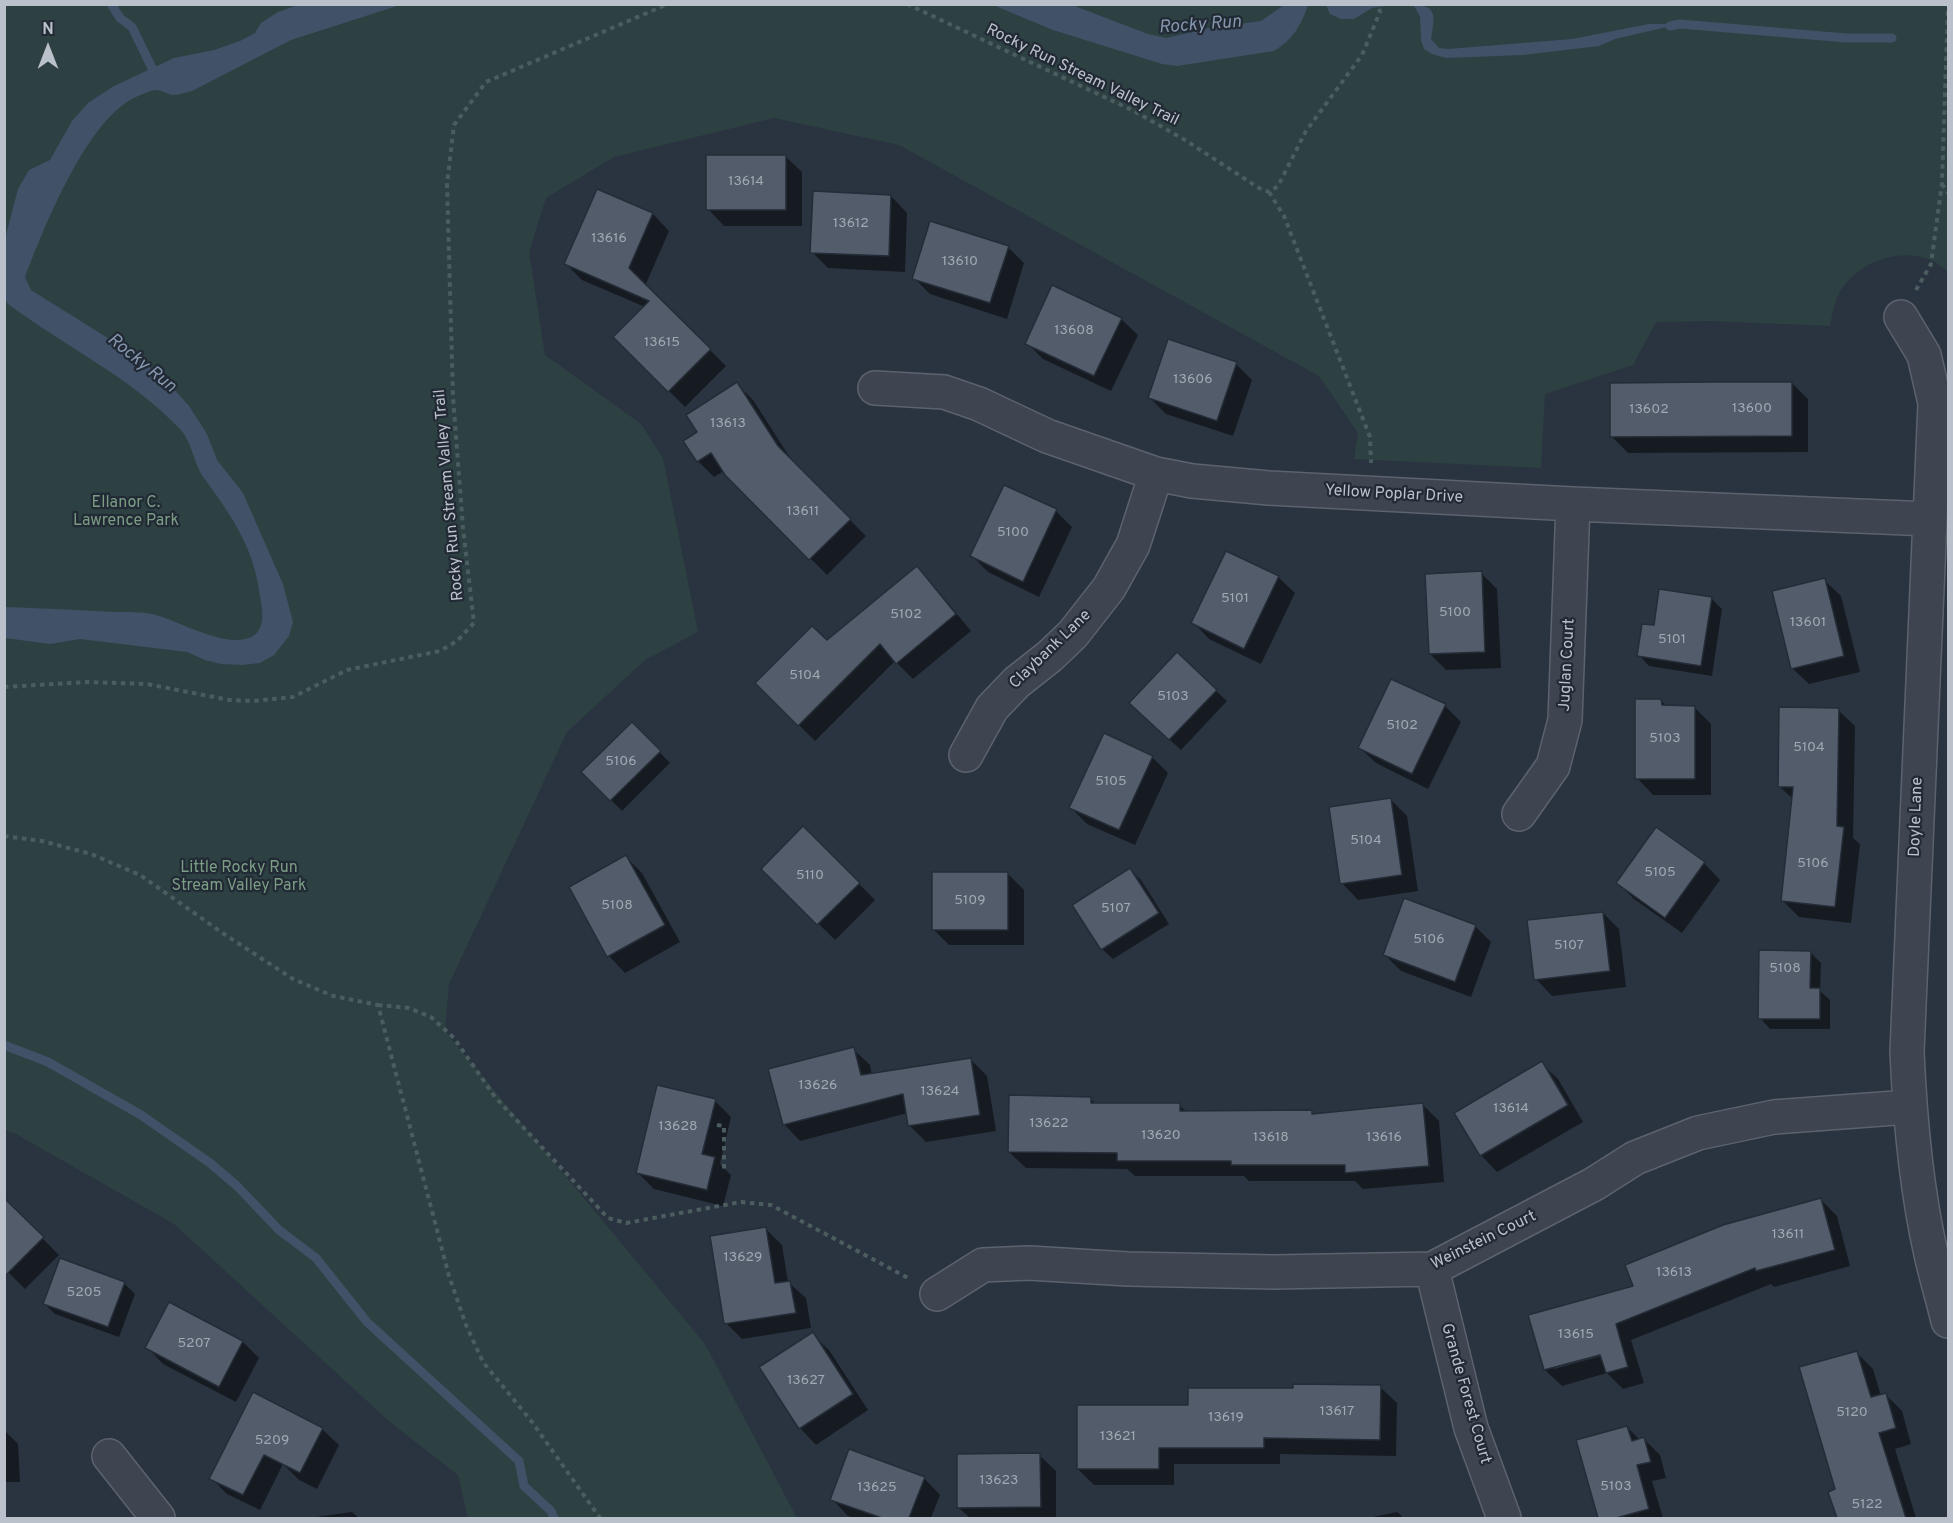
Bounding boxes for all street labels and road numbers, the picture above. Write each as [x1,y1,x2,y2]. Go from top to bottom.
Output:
street label: Rocky Run Stream Valley Trail [982,21,1182,131]
street label: Rocky Run Stream Valley Trail [431,388,469,602]
street label: Yellow Poplar Drive [1324,482,1464,508]
street label: Claybank Lane [1006,606,1096,694]
street label: Juglan Court [1556,618,1580,712]
street label: Doyle Lane [1906,777,1928,857]
street label: Weinstein Court [1428,1207,1540,1275]
street label: Grande Forest Court [1436,1322,1494,1466]

